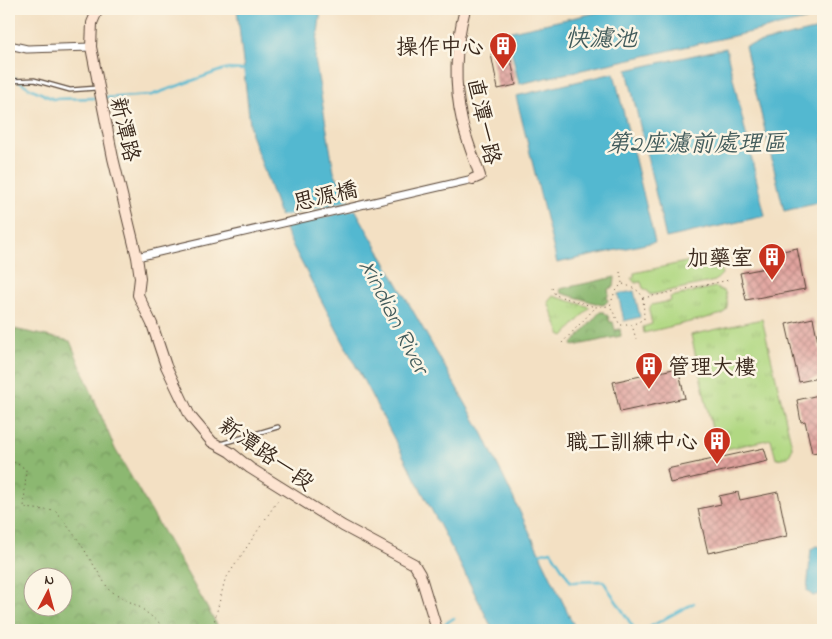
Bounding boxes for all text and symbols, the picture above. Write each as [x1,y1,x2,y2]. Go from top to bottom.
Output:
water label: 快濾池 [565,23,638,58]
building icon: 操作中心 [488,31,518,70]
place label: 操作中心 [396,33,484,65]
street label: 直潭一路 [457,75,507,168]
street label: 新潭路 [100,94,146,165]
water label: 第2座濾前處理區 [606,128,788,163]
street label: 思源橋 [290,175,361,221]
building icon: 加藥室 [757,242,787,281]
place label: 加藥室 [687,244,753,276]
water label: Xindian River [349,254,438,383]
building icon: 管理大樓 [634,351,664,390]
place label: 管理大樓 [668,353,756,385]
street label: 新潭路一段 [211,411,320,500]
building icon: 職工訓練中心 [702,426,732,465]
place label: 職工訓練中心 [566,428,698,460]
north arrow [22,566,72,616]
text: N [43,570,55,591]

